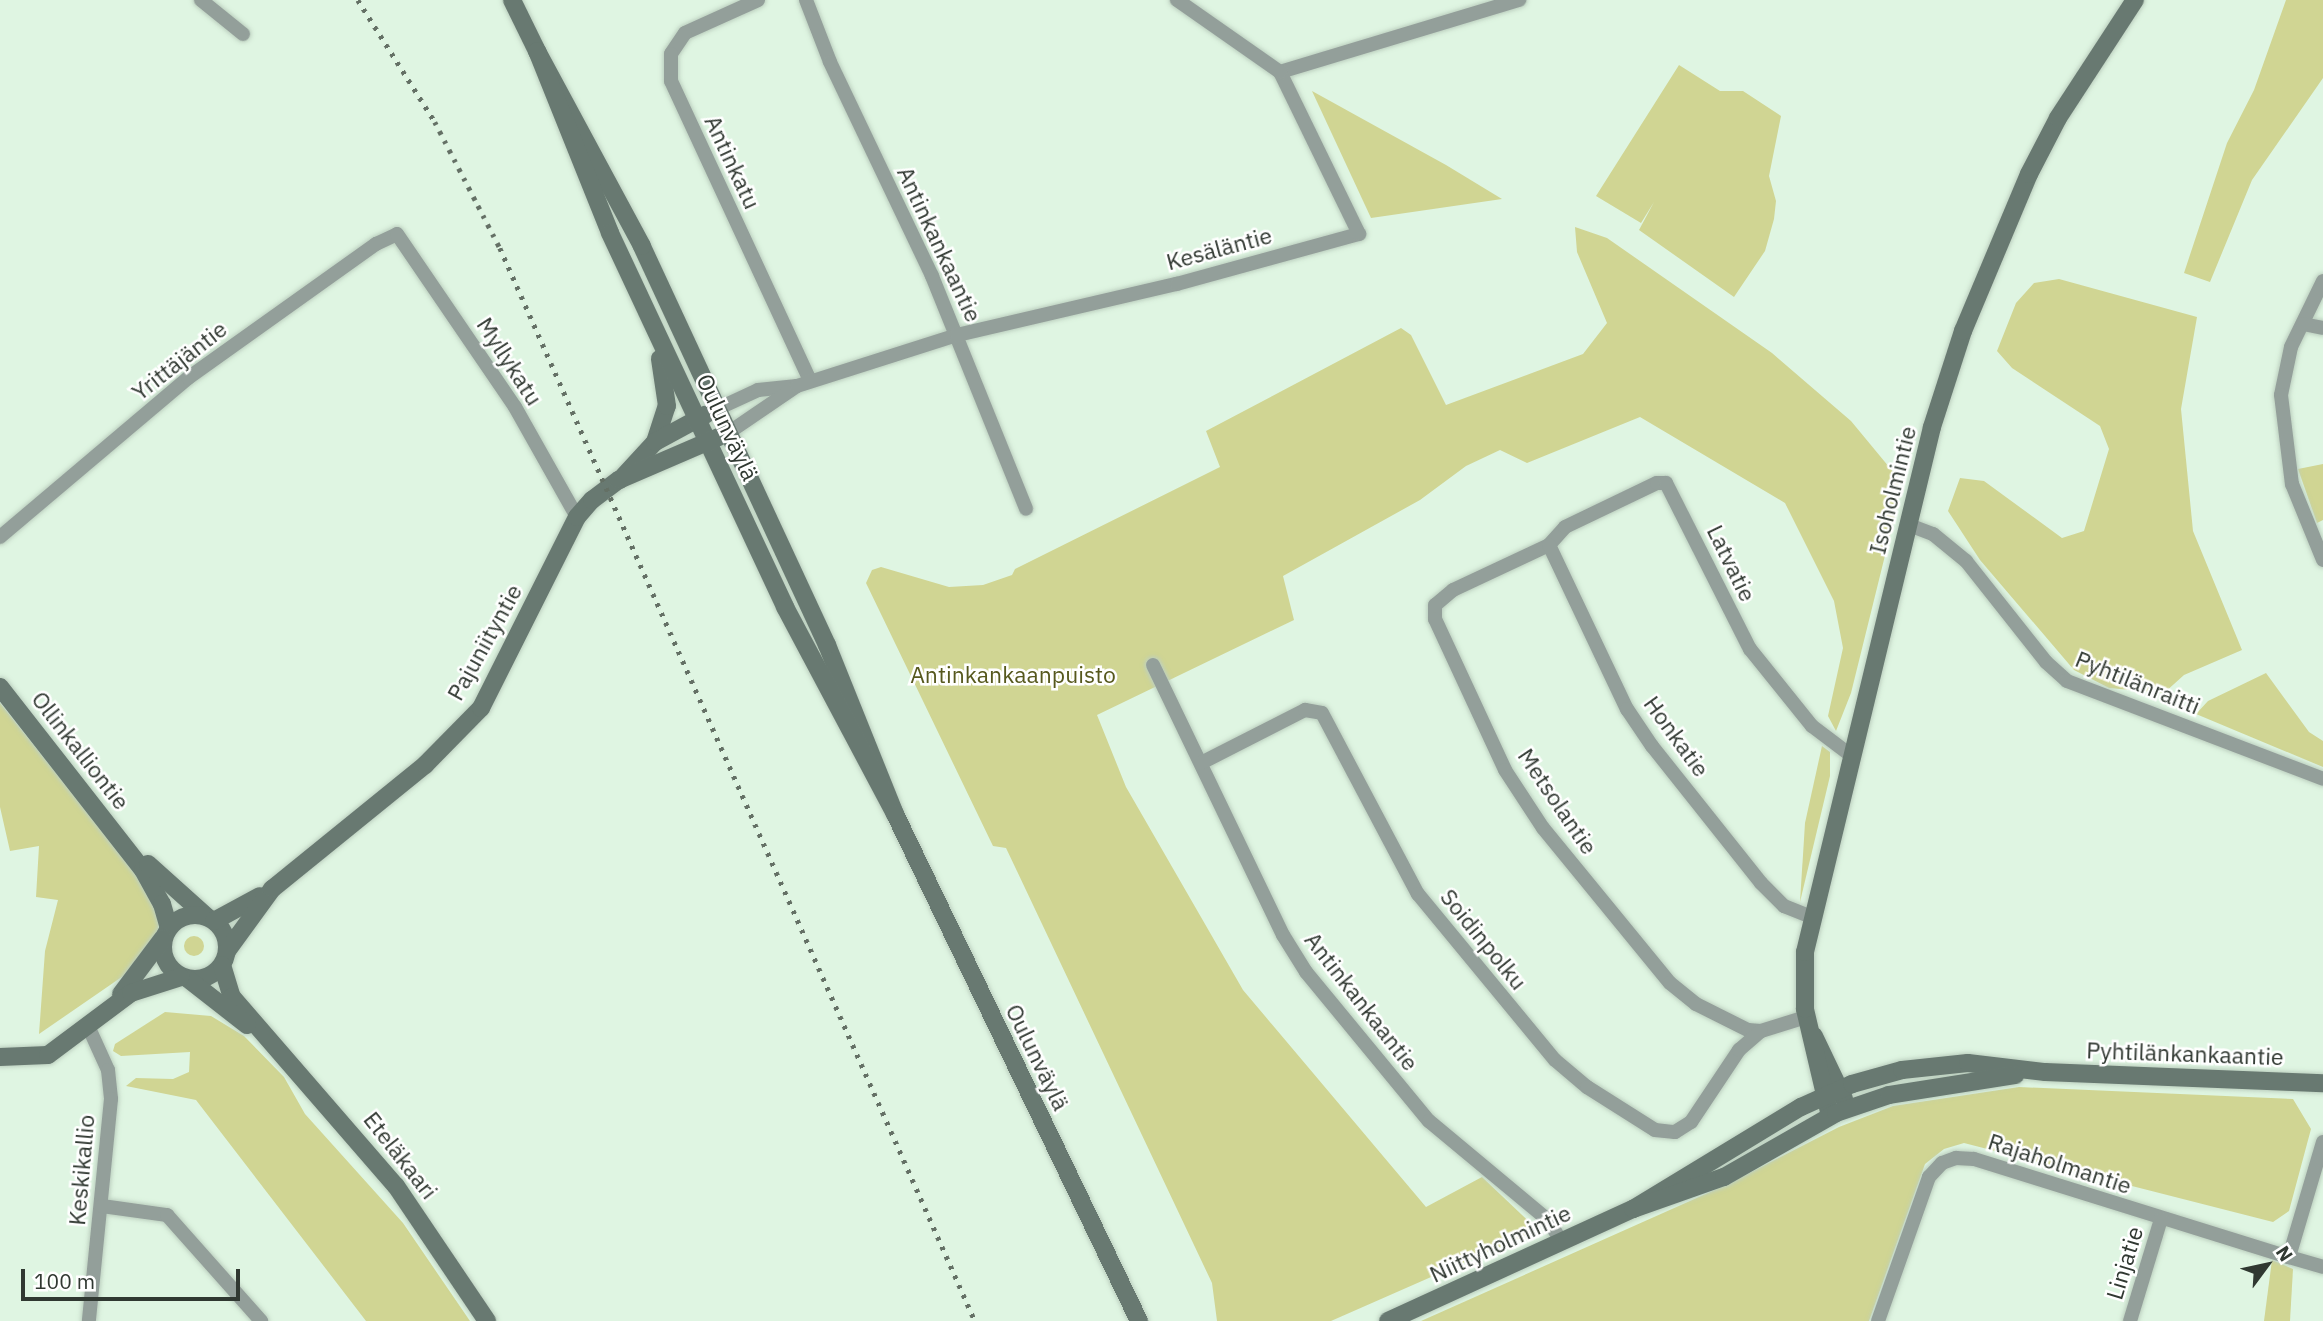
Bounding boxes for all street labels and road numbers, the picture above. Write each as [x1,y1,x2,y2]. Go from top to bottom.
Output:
street label: Antinkatu [699,111,767,213]
street label: Antinkankaantie [892,162,988,326]
street label: Kesäläntie [1163,221,1275,275]
street label: Myllykatu [471,312,549,410]
street label: Yrittäjäntie [126,314,232,406]
street label: Oulunväylä [691,369,765,485]
street label: Isoholmintie [1863,423,1921,557]
street label: Latvatie [1702,520,1762,606]
street label: Pajuniityntie [441,579,527,705]
street label: Pyhtilänraitti [2072,644,2204,720]
street label: Ollinkalliontie [26,685,136,815]
street label: Honkatie [1639,690,1715,782]
street label: Metsolantie [1513,743,1603,859]
street label: Soidinpolku [1435,883,1533,995]
street label: Antinkankaantie [1299,926,1425,1076]
street label: Oulunväylä [1000,999,1076,1115]
street label: Pyhtilänkankaantie [2086,1036,2284,1070]
street label: Eteläkaari [358,1106,444,1204]
street label: Keskikallio [62,1113,100,1227]
street label: Rajaholmantie [1985,1127,2135,1199]
street label: Niittyholmintie [1425,1198,1575,1288]
street label: Linjatie [2100,1223,2148,1303]

